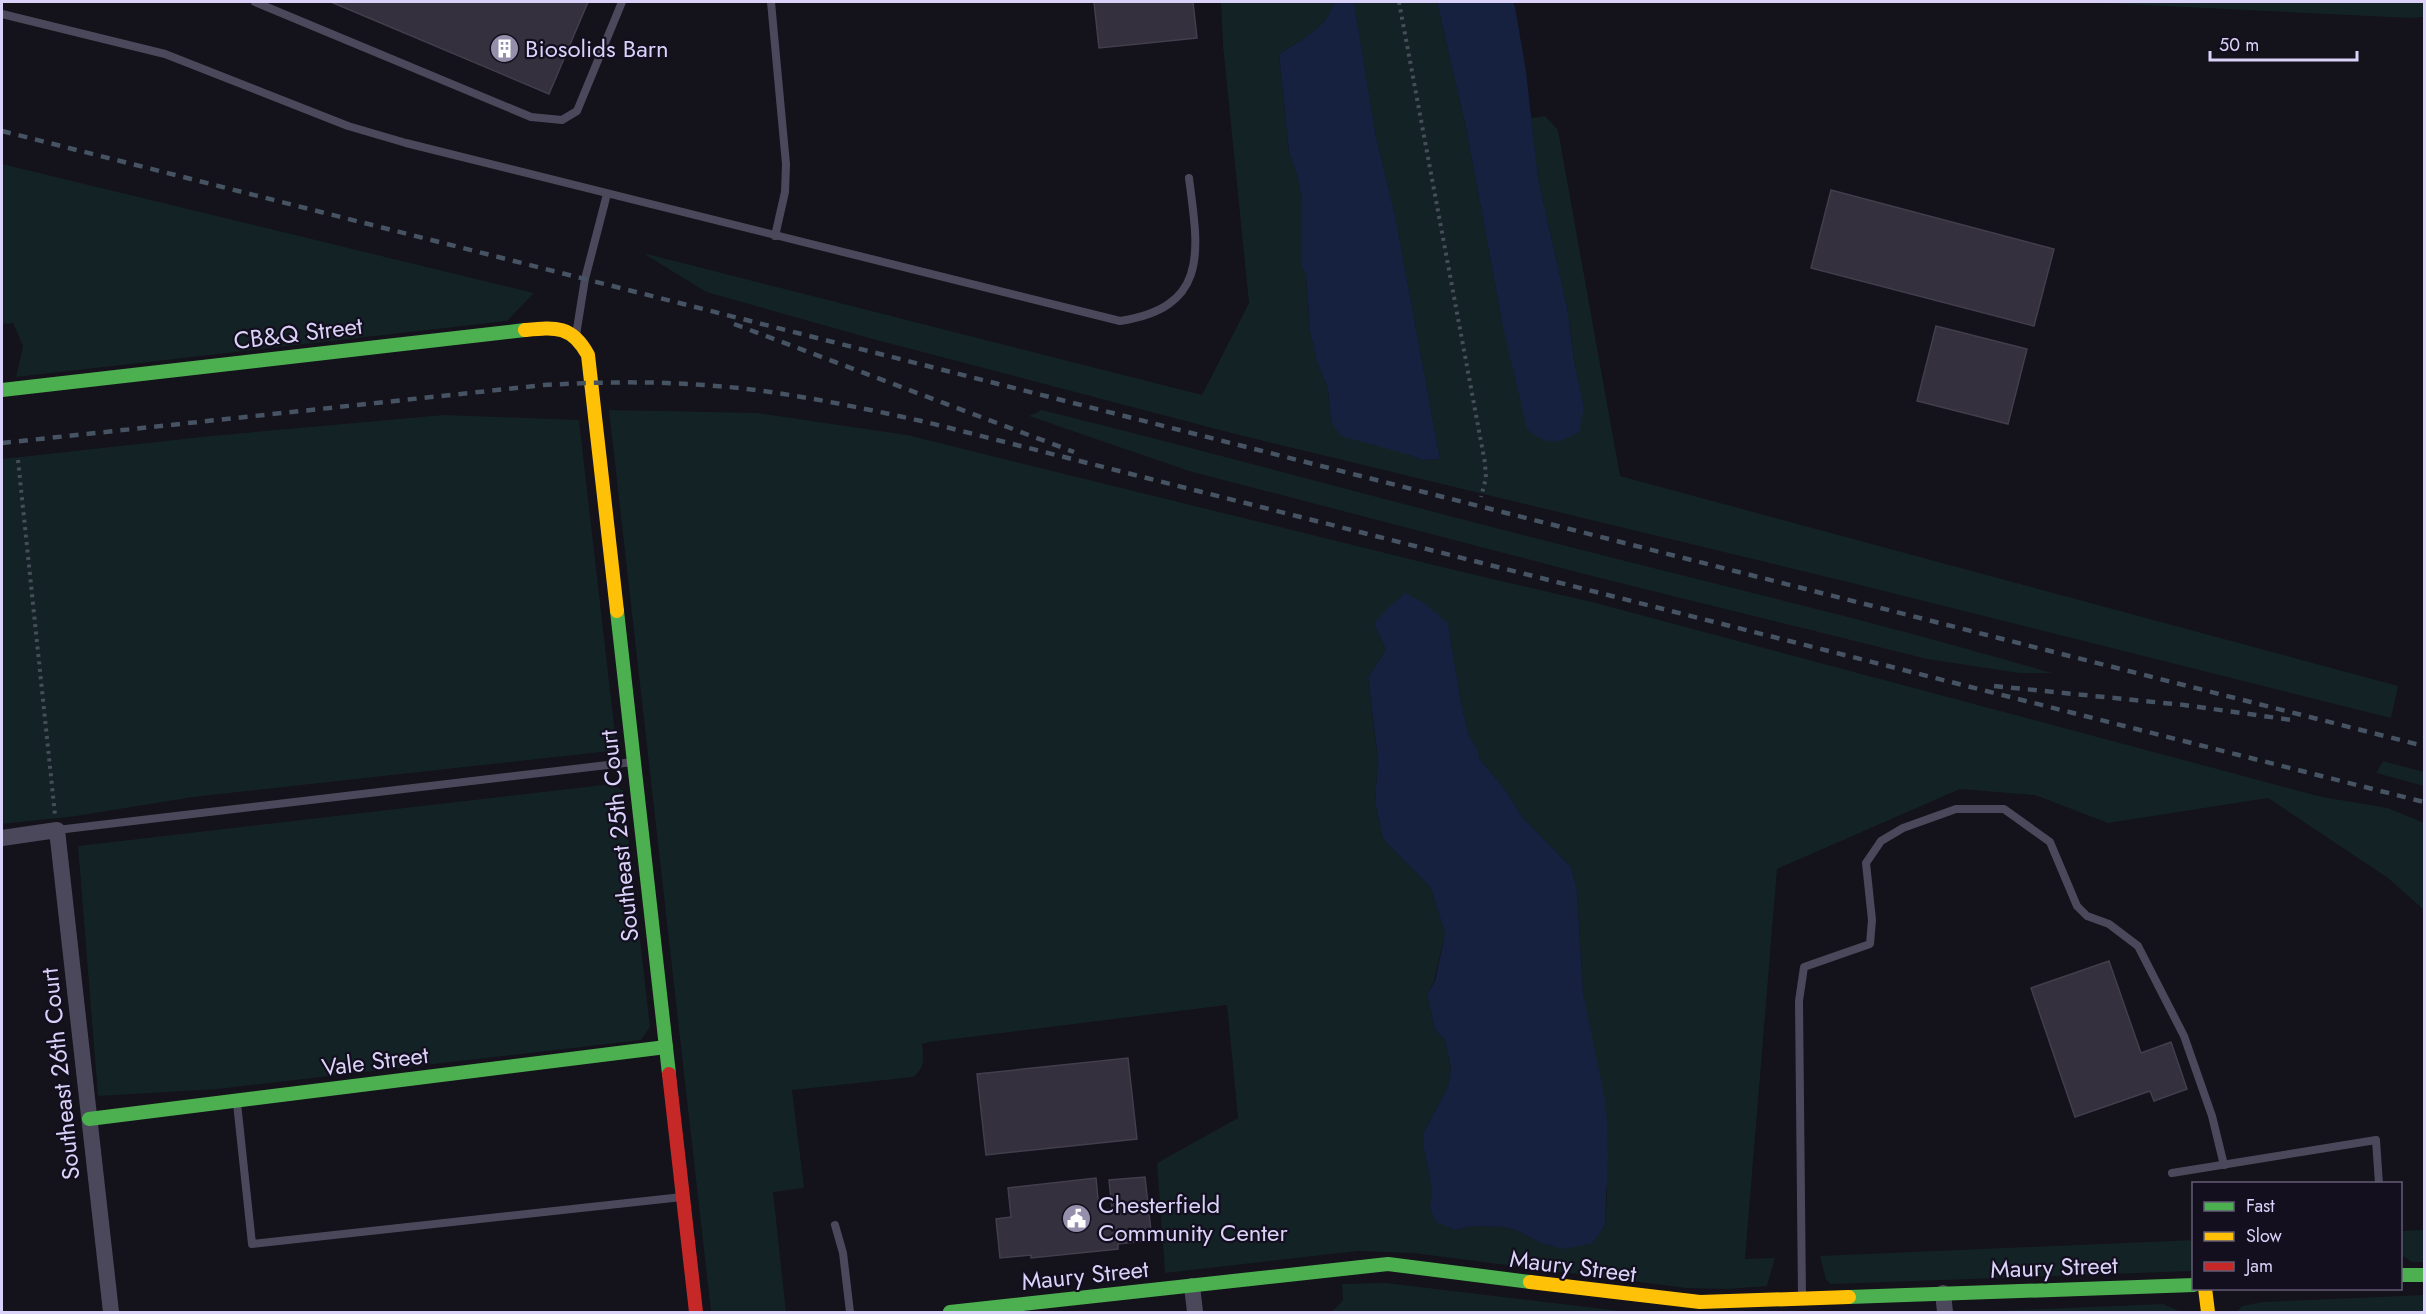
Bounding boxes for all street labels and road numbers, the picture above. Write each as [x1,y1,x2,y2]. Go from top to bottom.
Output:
street label: CB&Q Street [232,308,365,358]
street label: Southeast 25th Court [590,728,648,944]
street label: Southeast 26th Court [31,966,89,1182]
street label: Vale Street [320,1037,431,1085]
street label: Maury Street [1508,1241,1639,1291]
street label: Maury Street [1990,1247,2119,1287]
street label: Maury Street [1020,1251,1150,1299]

